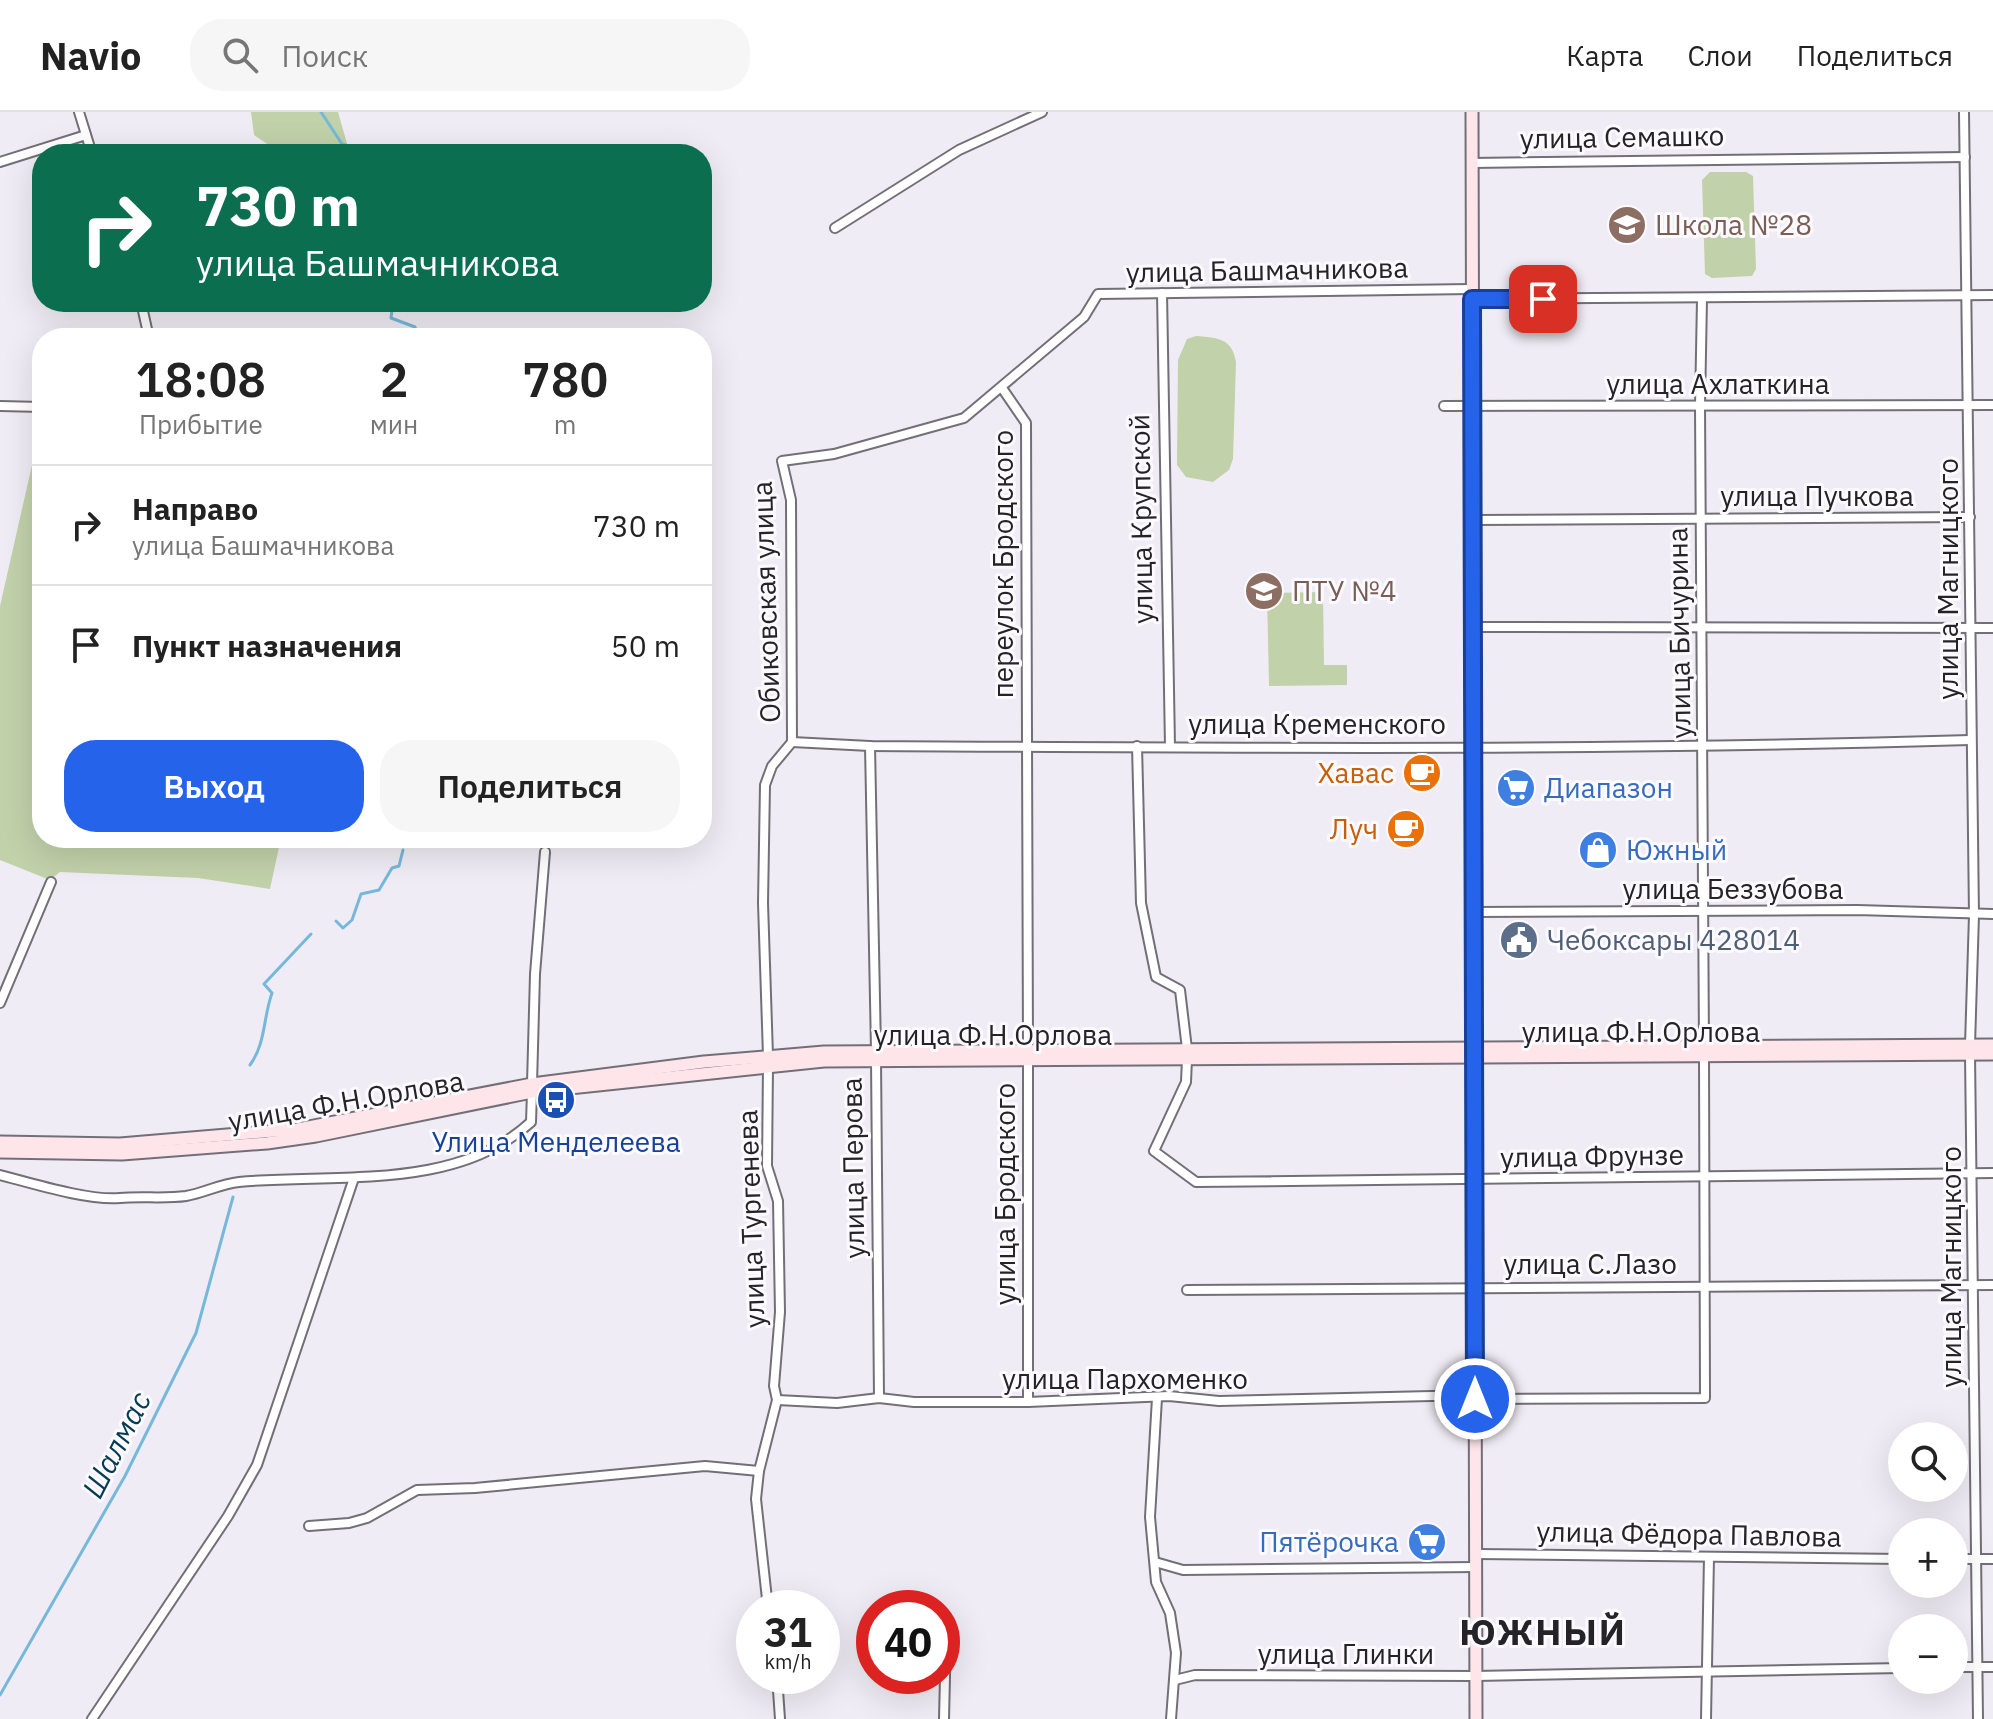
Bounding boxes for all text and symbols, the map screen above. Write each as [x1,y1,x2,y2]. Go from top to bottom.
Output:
search box [190,19,750,91]
text: Navio [40,31,142,80]
icon: search [218,33,262,77]
text: Поиск [282,36,368,75]
text: Карта [1566,37,1643,74]
text: Слои [1687,37,1753,74]
text: Поделиться [1797,37,1953,74]
street label: улица Семашко [1520,116,1724,157]
text: 730 m [196,169,360,241]
icon: right [64,176,168,280]
school or university icon: Школа №28 [1606,204,1648,246]
place label: Школа №28 [1655,206,1812,243]
text: улица Башмачникова [196,239,559,286]
street label: улица Башмачникова [1125,249,1409,290]
pin [1509,265,1577,333]
icon: arrive [1521,277,1565,321]
text: 18:08 [136,348,266,410]
text: 2 [380,348,408,410]
text: 780 [522,348,608,410]
street label: улица Ахлаткина [1606,365,1830,402]
text: Прибытие [139,407,263,441]
text: мин [370,407,418,441]
text: m [554,407,577,441]
street label: улица Крупской [1120,414,1161,624]
street label: переулок Бродского [984,430,1021,698]
street label: улица Магницкого [1929,458,1966,700]
street label: улица Пучкова [1720,477,1914,514]
street label: Обиковская улица [743,481,788,723]
text: Направо [132,489,258,528]
icon: right [64,503,108,547]
text: 730 m [593,506,680,545]
street label: улица Бичурина [1658,527,1699,739]
text: улица Башмачникова [132,528,394,562]
school or university icon: ПТУ №4 [1243,570,1285,612]
place label: ПТУ №4 [1292,572,1397,609]
icon: arrive [64,623,108,667]
text: Пункт назначения [132,626,402,665]
text: 50 m [611,626,680,665]
street label: улица Кременского [1188,705,1446,742]
button: Выход [64,740,364,832]
button: Поделиться [380,740,680,832]
cafe icon: Хавас [1401,752,1443,794]
place label: Хавас [1318,754,1394,791]
supermarket icon: Диапазон [1495,767,1537,809]
place label: Диапазон [1544,769,1673,806]
cafe icon: Луч [1385,808,1427,850]
place label: Луч [1330,810,1378,847]
shop icon: Южный [1577,829,1619,871]
place label: Южный [1626,831,1727,868]
street label: улица Беззубова [1623,870,1843,907]
public building icon: Чебоксары 428014 [1498,919,1540,961]
place label: Чебоксары 428014 [1547,921,1800,958]
street label: улица Ф.Н.Орлова [1522,1013,1760,1050]
street label: улица Ф.Н.Орлова [874,1016,1112,1053]
street label: улица Ф.Н.Орлова [225,1062,467,1139]
street label: улица Перова [832,1077,873,1259]
bus stop icon: Улица Менделеева [535,1079,577,1121]
street label: улица Бродского [986,1083,1023,1305]
street label: улица Тургенева [728,1109,773,1329]
place label: Улица Менделеева [431,1123,681,1160]
street label: улица Фрунзе [1500,1135,1684,1176]
street label: улица Магницкого [1932,1146,1969,1388]
street label: улица С.Лазо [1503,1245,1677,1282]
position arrow [1433,1357,1517,1441]
street label: улица Пархоменко [1002,1360,1248,1397]
water label: Шалмас [72,1384,159,1504]
map controls [1888,1422,1968,1694]
button: search [1888,1422,1968,1502]
street label: улица Фёдора Павлова [1536,1512,1842,1555]
button: + [1888,1518,1968,1598]
supermarket icon: Пятёрочка [1406,1521,1448,1563]
place label: Пятёрочка [1259,1523,1399,1560]
speed limit sign: 40 [856,1590,960,1694]
text: 31 [764,1606,812,1658]
district label: ЮЖНЫЙ [1459,1608,1627,1655]
button: − [1888,1614,1968,1694]
street label: улица Глинки [1258,1635,1434,1672]
text: km/h [764,1648,812,1675]

